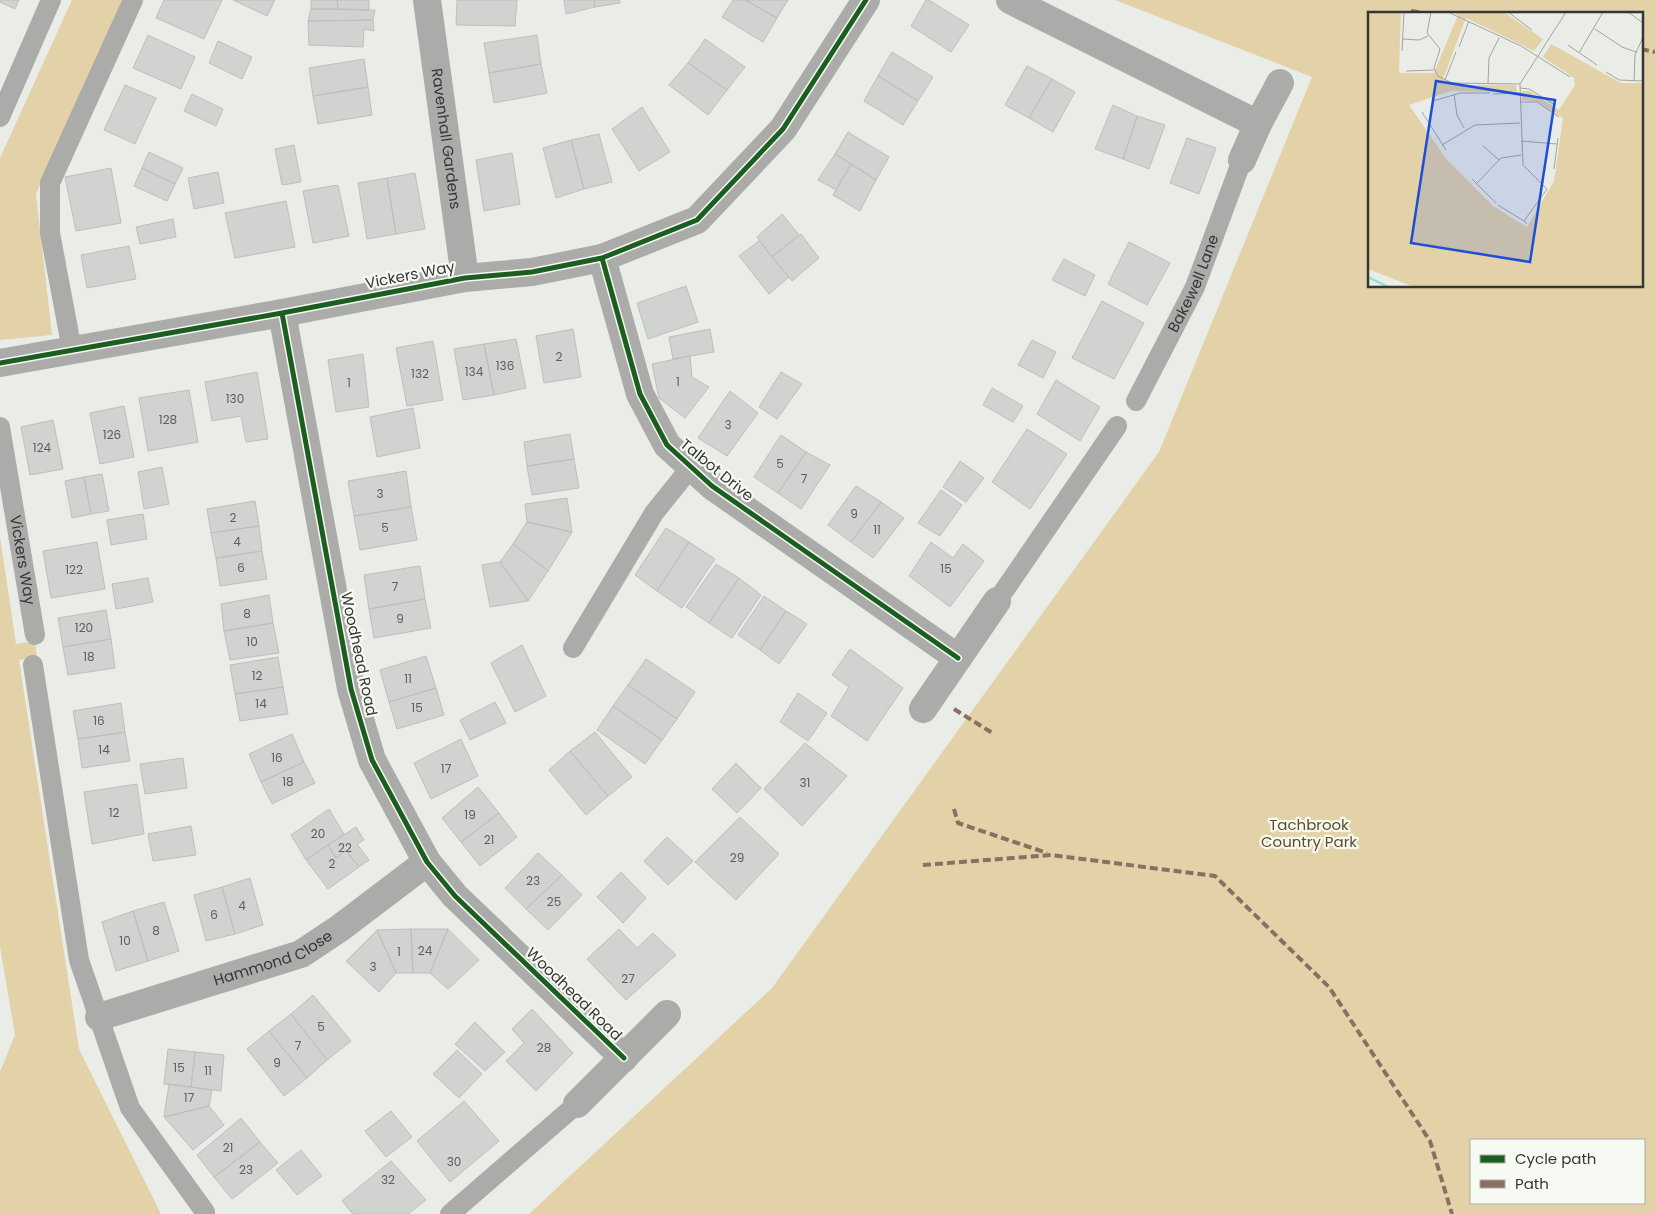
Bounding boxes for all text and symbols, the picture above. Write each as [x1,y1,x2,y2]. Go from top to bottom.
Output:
inset map [1368,12,1642,288]
street label: Ravenhall Gardens [426,67,467,211]
street label: Bakewell Lane [1162,231,1224,336]
street label: Vickers Way [363,255,457,293]
house number: 2 [556,348,563,365]
house number: 136 [496,357,514,374]
house number: 134 [465,363,484,380]
house number: 132 [411,365,429,382]
house number: 1 [676,373,680,390]
house number: 1 [347,374,351,391]
house number: 130 [226,390,244,407]
house number: 128 [159,411,177,428]
house number: 3 [724,416,732,433]
house number: 126 [103,426,121,443]
street label: Talbot Drive [676,434,758,506]
house number: 124 [33,439,52,456]
house number: 5 [776,455,784,472]
house number: 7 [801,470,808,487]
house number: 3 [376,485,384,502]
house number: 9 [850,505,858,522]
house number: 2 [230,509,237,526]
street label: Vickers Way [5,514,41,607]
house number: 5 [381,519,389,536]
house number: 11 [873,521,881,538]
house number: 4 [233,533,241,550]
house number: 6 [237,559,245,576]
house number: 15 [940,560,952,577]
house number: 122 [65,561,83,578]
house number: 7 [392,578,399,595]
street label: Woodhead Road [336,590,383,718]
house number: 8 [243,605,251,622]
house number: 9 [396,610,404,627]
house number: 120 [75,619,93,636]
house number: 10 [246,633,258,650]
house number: 18 [83,648,95,665]
house number: 12 [252,667,262,684]
house number: 11 [404,670,412,687]
house number: 14 [255,695,267,712]
house number: 15 [411,699,423,716]
house number: 16 [93,712,105,729]
house number: 14 [98,741,110,758]
house number: 16 [271,749,283,766]
house number: 17 [441,760,452,777]
house number: 18 [282,773,294,790]
house number: 31 [800,774,810,791]
house number: 12 [109,804,119,821]
house number: 19 [464,806,476,823]
park label: Tachbrook Country Park [1261,814,1357,852]
house number: 20 [311,825,325,842]
house number: 21 [484,831,494,848]
house number: 22 [338,839,352,856]
house number: 29 [730,849,744,866]
house number: 2 [329,855,336,872]
house number: 23 [526,872,540,889]
house number: 25 [547,893,561,910]
house number: 4 [238,897,246,914]
house number: 6 [210,906,218,923]
house number: 8 [152,922,160,939]
street label: Hammond Close [211,925,336,991]
house number: 10 [119,932,131,949]
house number: 24 [418,942,433,959]
street label: Woodhead Road [522,942,627,1045]
house number: 1 [397,943,401,960]
house number: 3 [369,958,377,975]
house number: 27 [621,970,635,987]
house number: 5 [317,1018,325,1035]
house number: 7 [295,1037,302,1054]
house number: 28 [537,1039,551,1056]
house number: 9 [273,1054,281,1071]
house number: 15 [173,1059,185,1076]
house number: 11 [204,1062,212,1079]
house number: 17 [184,1089,195,1106]
house number: 21 [223,1139,233,1156]
legend [1470,1139,1645,1204]
text: Cycle path [1515,1148,1596,1169]
house number: 30 [447,1153,461,1170]
house number: 23 [239,1161,253,1178]
house number: 32 [381,1171,395,1188]
text: Path [1515,1173,1549,1194]

